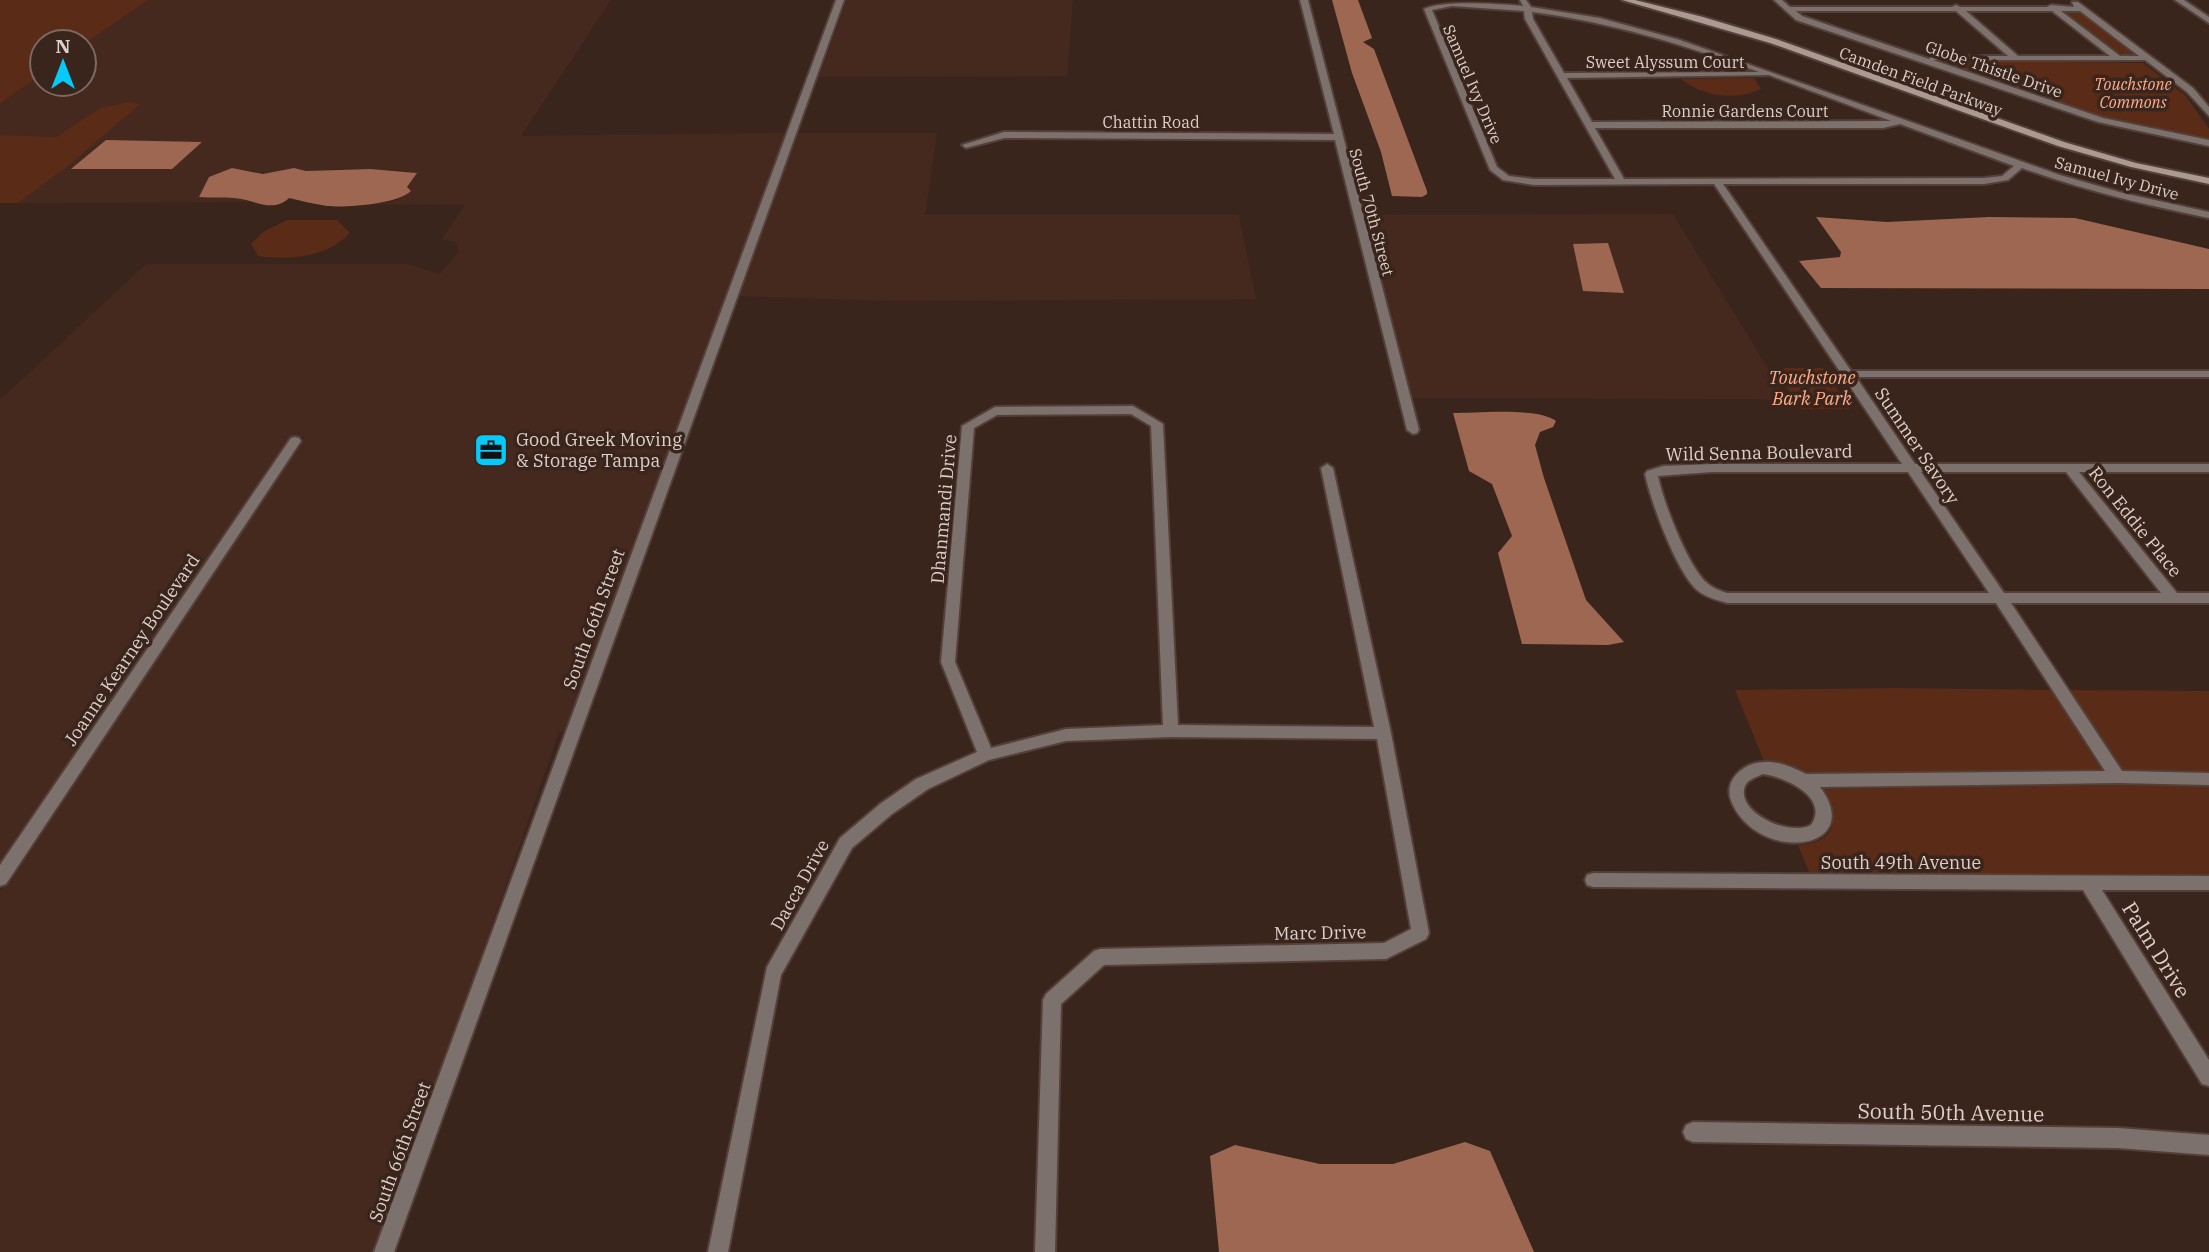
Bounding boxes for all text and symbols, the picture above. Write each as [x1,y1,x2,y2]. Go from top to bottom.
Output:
street label: Samuel Ivy Drive [1439,21,1507,147]
north arrow [28,28,98,98]
text: N [55,34,71,58]
street label: Globe Thistle Drive [1923,36,2065,102]
street label: Camden Field Parkway [1837,42,2006,120]
street label: Sweet Alyssum Court [1586,52,1745,72]
park label: Touchstone Commons [2094,74,2172,112]
street label: Ronnie Gardens Court [1662,101,1829,121]
street label: Chattin Road [1102,112,1200,132]
street label: South 70th Street [1345,146,1399,278]
street label: Samuel Ivy Drive [2053,152,2181,204]
park label: Touchstone Bark Park [1768,366,1856,410]
street label: Summer Savory [1870,383,1965,509]
place label: Good Greek Moving & Storage Tampa [516,428,682,472]
office icon: Good Greek Moving & Storage Tampa [472,431,510,469]
street label: Dhanmandi Drive [926,433,961,585]
street label: Wild Senna Boulevard [1665,439,1853,466]
street label: Ron Eddie Place [2084,462,2187,582]
street label: South 66th Street [557,546,630,692]
street label: Joanne Kearney Boulevard [59,549,204,750]
street label: Dacca Drive [765,835,834,934]
street label: South 49th Avenue [1821,851,1981,874]
street label: Palm Drive [2116,896,2197,1003]
street label: Marc Drive [1274,920,1366,945]
street label: South 66th Street [363,1079,436,1225]
street label: South 50th Avenue [1857,1096,2045,1128]

